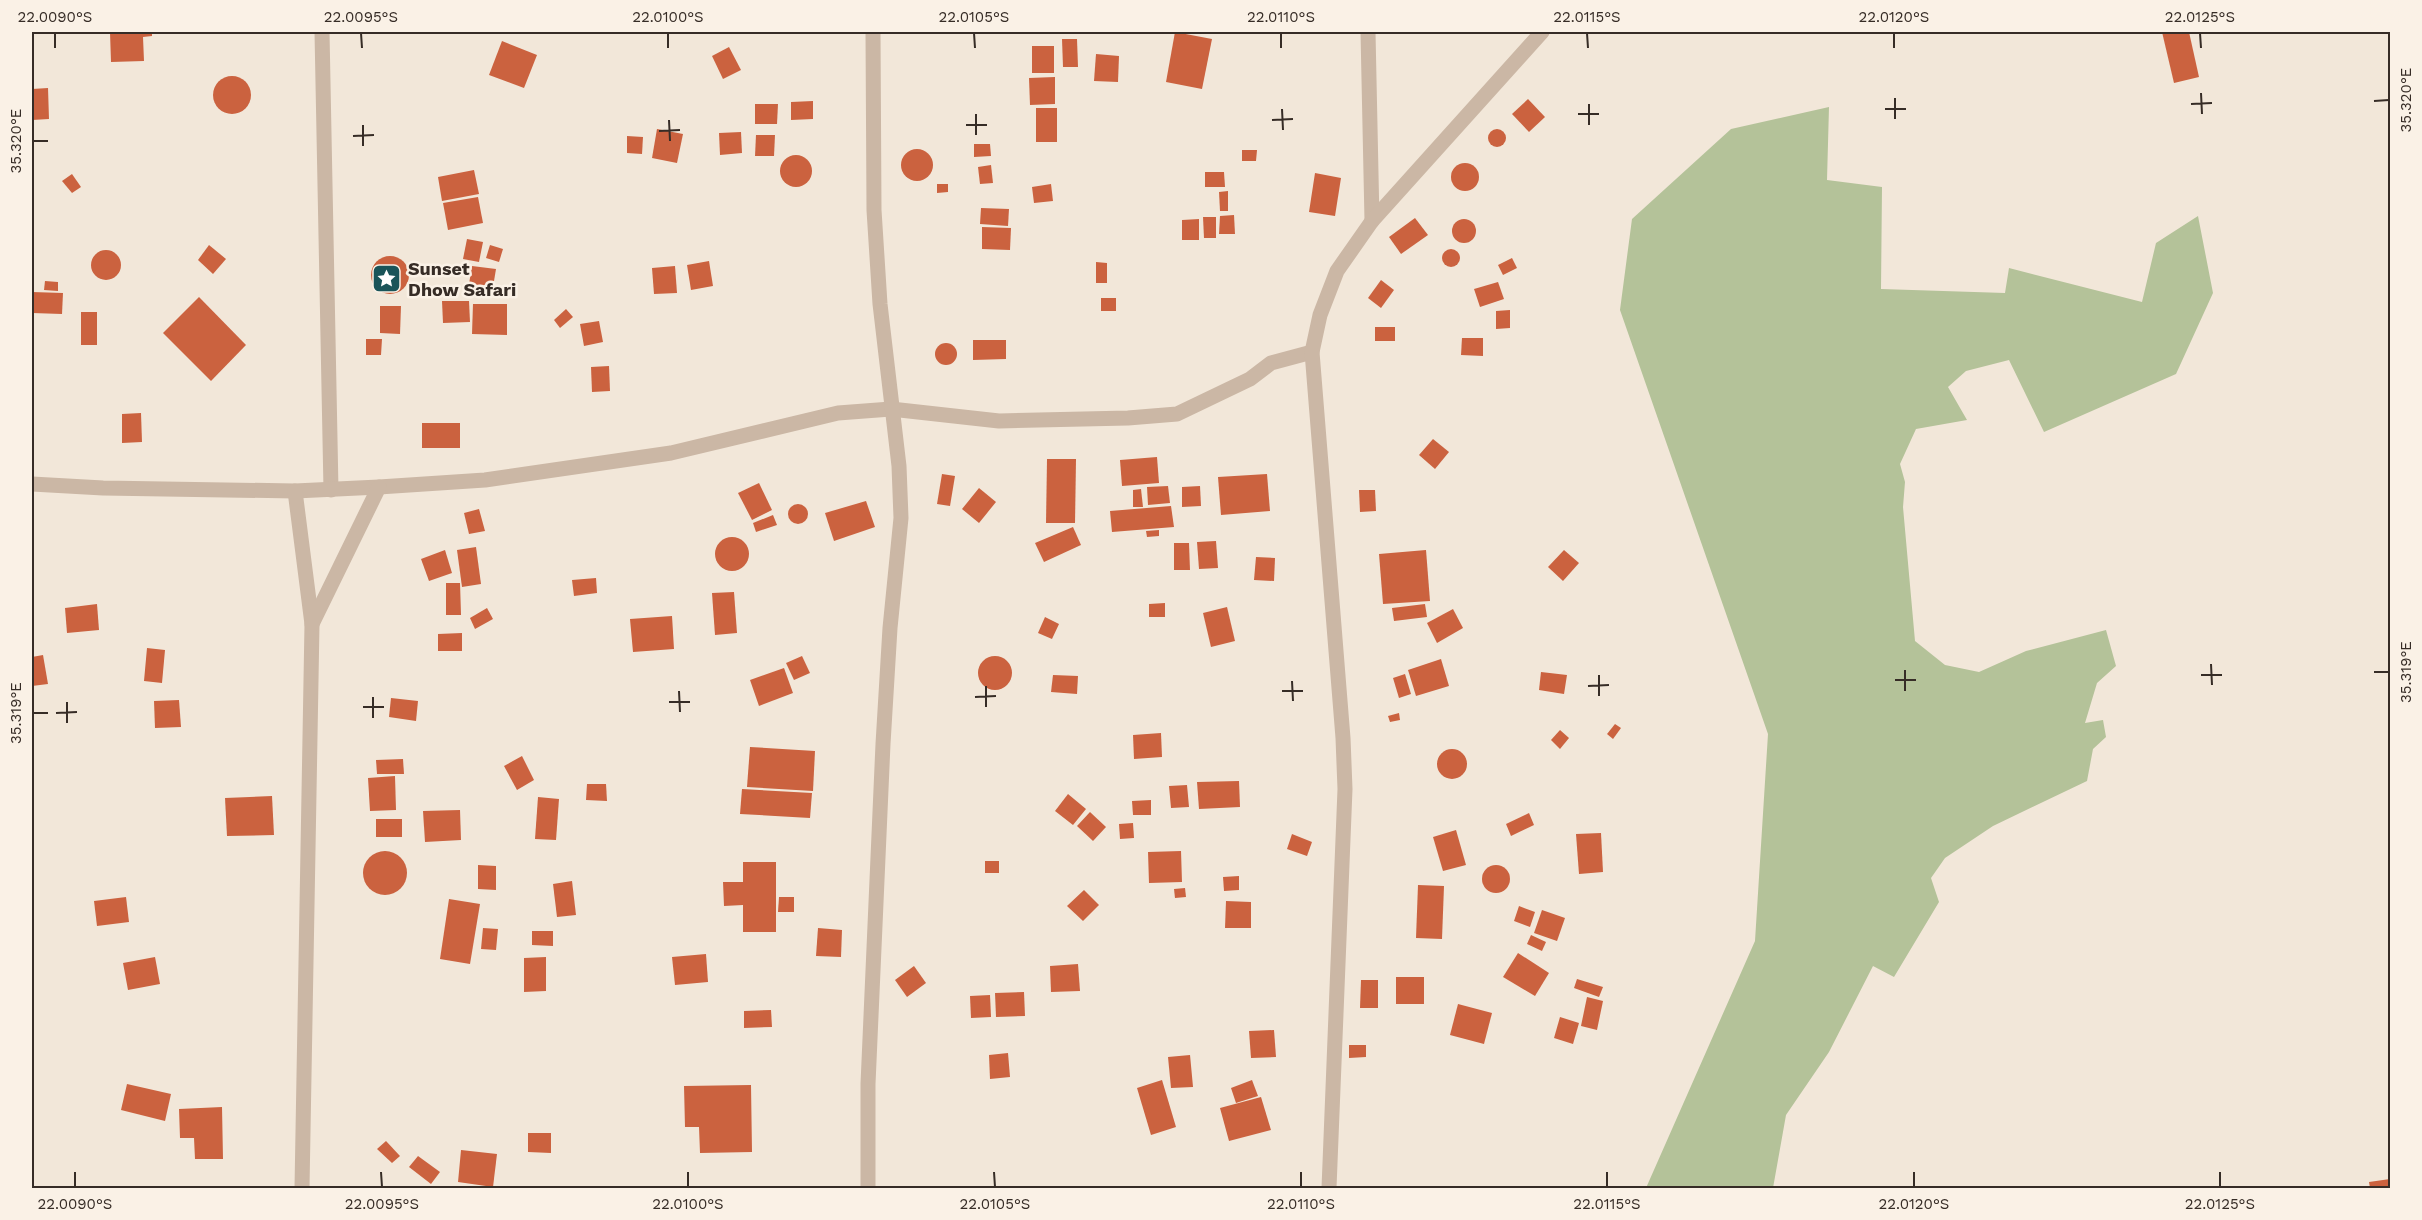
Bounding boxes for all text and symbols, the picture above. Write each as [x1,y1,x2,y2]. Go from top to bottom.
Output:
text: 22.0090°S [18,8,92,26]
text: 22.0095°S [324,8,398,26]
text: 22.0100°S [632,8,704,26]
text: 22.0105°S [939,8,1009,26]
text: 22.0110°S [1247,8,1315,26]
text: 22.0115°S [1553,8,1621,26]
text: 22.0120°S [1859,8,1929,26]
text: 22.0125°S [2165,8,2235,26]
text: 35.320°E [2397,68,2415,132]
text: 35.320°E [7,109,25,173]
place label: Sunset Dhow Safari [408,258,516,300]
place icon: Sunset Dhow Safari [371,263,403,295]
text: 35.319°E [2397,641,2415,703]
text: 35.319°E [7,682,25,744]
text: 22.0090°S [38,1195,112,1213]
text: 22.0095°S [345,1195,419,1213]
text: 22.0100°S [652,1195,724,1213]
text: 22.0105°S [960,1195,1030,1213]
text: 22.0110°S [1267,1195,1335,1213]
text: 22.0115°S [1573,1195,1641,1213]
text: 22.0120°S [1879,1195,1949,1213]
text: 22.0125°S [2185,1195,2255,1213]

